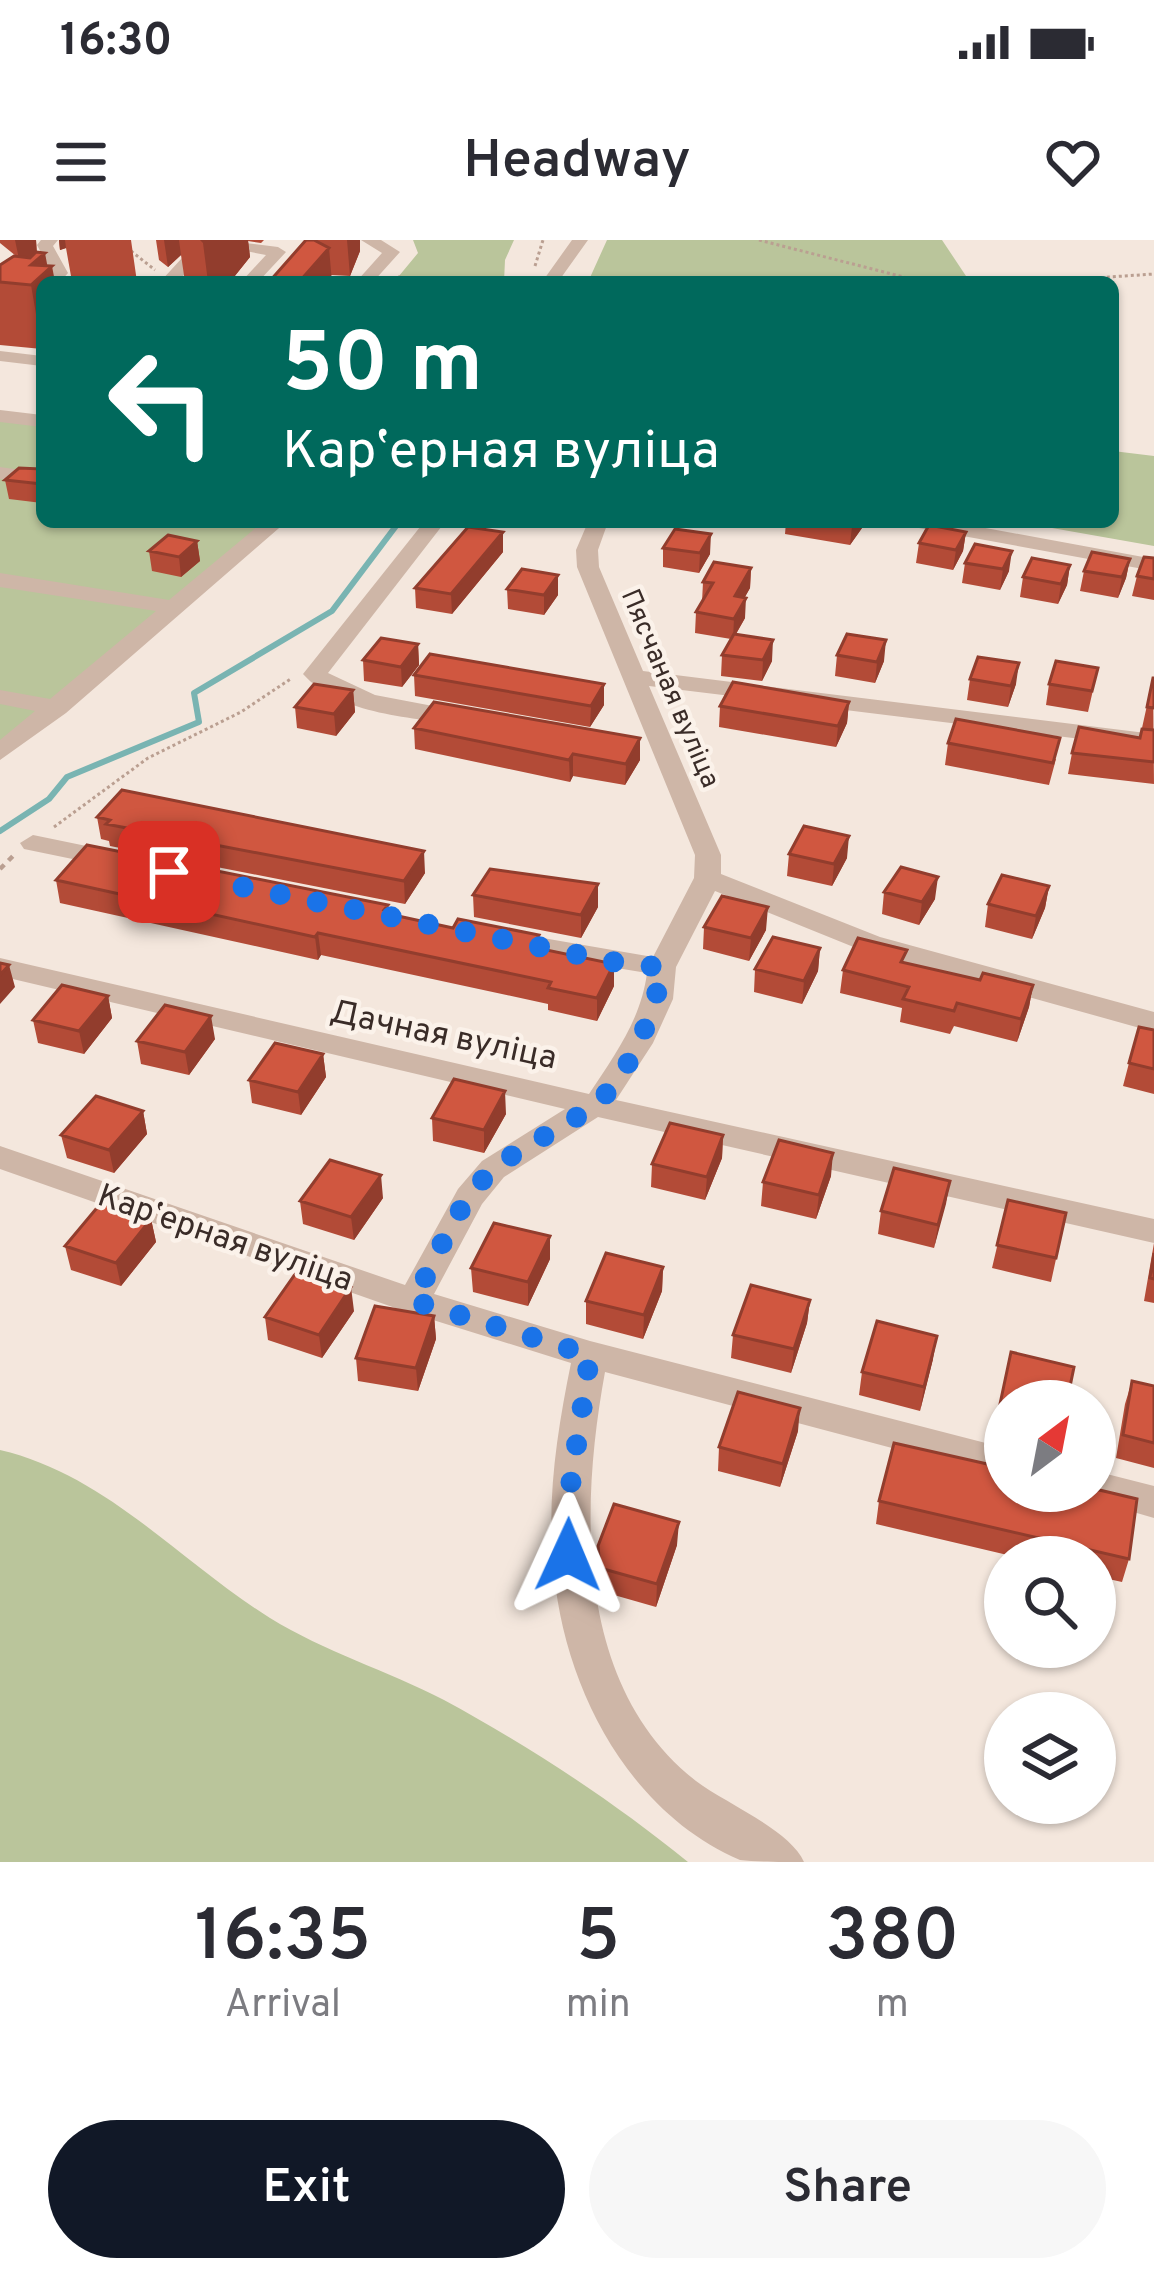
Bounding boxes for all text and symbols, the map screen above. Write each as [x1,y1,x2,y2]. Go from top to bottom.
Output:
text: 16:30 [60,14,172,71]
text: Headway [463,128,691,197]
icon: menu [48,129,114,195]
icon: heart [1040,129,1106,195]
text: 50 m [282,315,483,421]
icon: left [84,324,240,480]
text: Карʼерная вуліца [282,419,720,488]
street label: Пясчаная вуліца [612,584,726,793]
pin [118,821,220,923]
icon: arrive [136,839,202,905]
street label: Дачная вуліца [326,992,560,1081]
street label: Карʼерная вуліца [91,1176,358,1303]
north arrow [984,1380,1116,1512]
map controls [984,1380,1116,1824]
position arrow [505,1492,631,1618]
button: search [984,1536,1116,1668]
button: layers [984,1692,1116,1824]
text: 16:35 [195,1894,371,1986]
text: 5 [576,1894,620,1986]
text: 380 [825,1894,959,1986]
text: Arrival [225,1982,341,2031]
text: min [566,1982,631,2031]
text: m [876,1982,909,2031]
button: Exit [48,2120,565,2258]
button: Share [589,2120,1106,2258]

